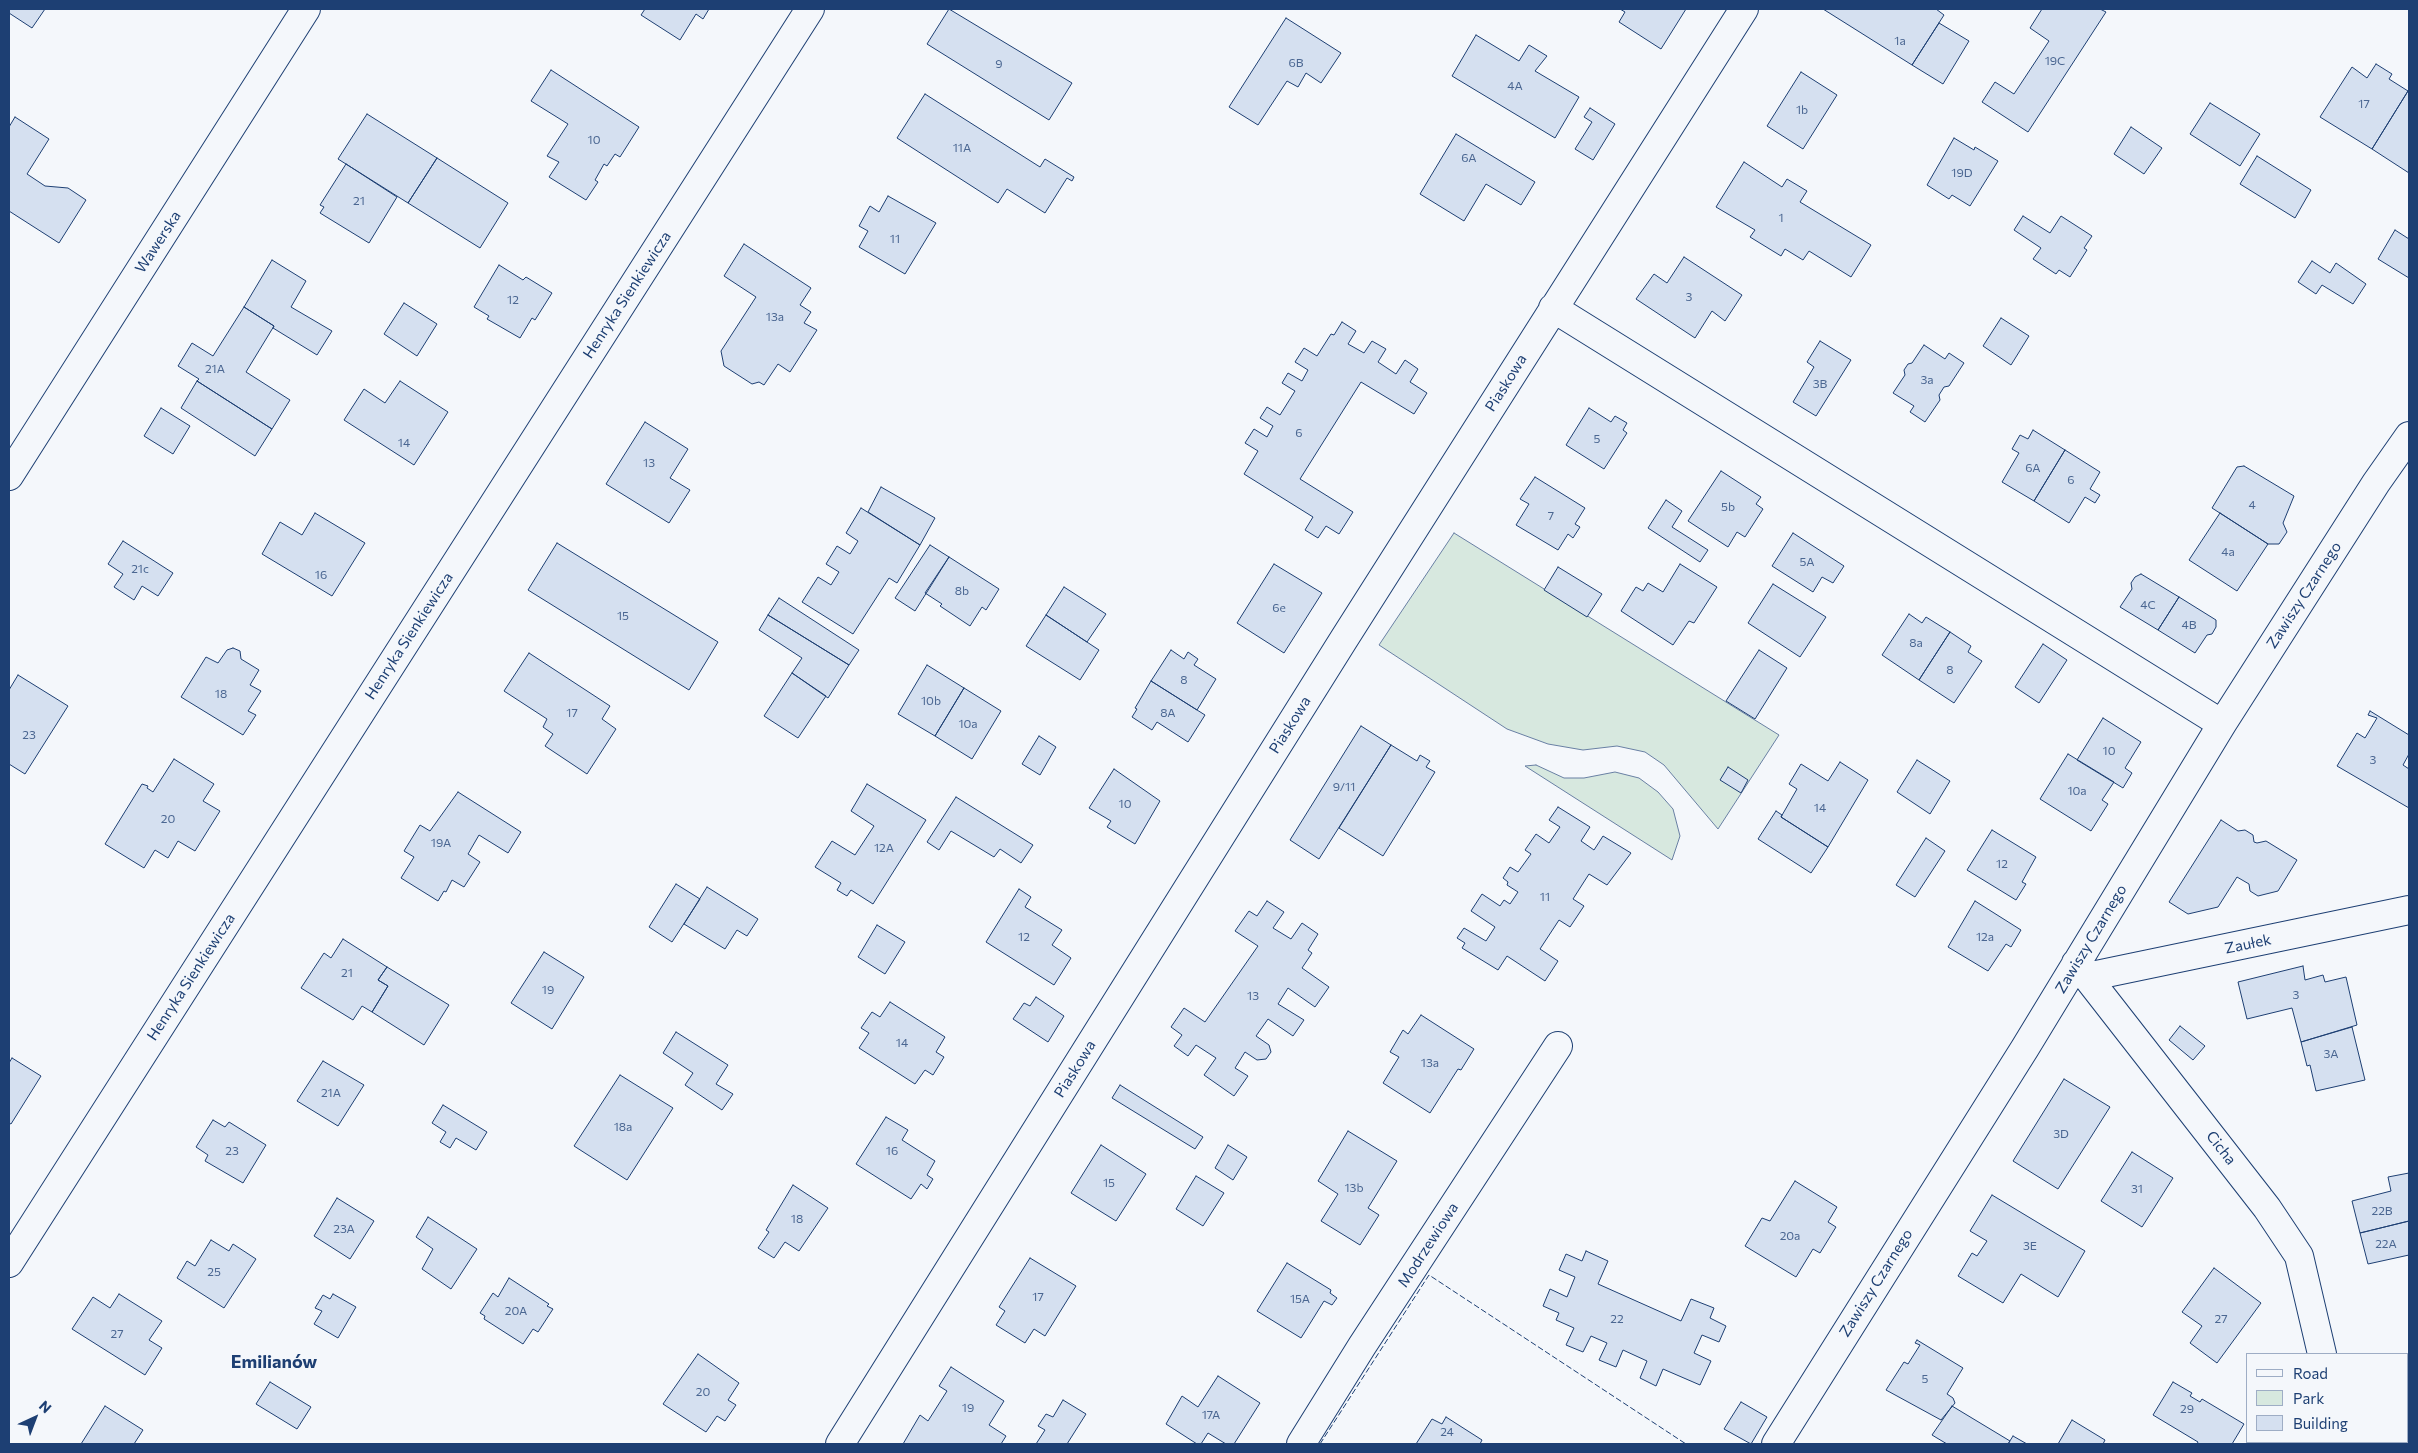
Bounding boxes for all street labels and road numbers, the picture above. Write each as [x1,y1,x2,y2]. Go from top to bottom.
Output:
street label: Wawerska [131,208,185,276]
street label: Henryka Sienkiewicza [579,228,675,362]
street label: Piaskowa [1481,351,1531,415]
street label: Zawiszy Czarnego [2263,538,2345,652]
street label: Henryka Sienkiewicza [361,569,457,703]
street label: Piaskowa [1265,693,1315,757]
street label: Zawiszy Czarnego [2051,881,2131,997]
street label: Henryka Sienkiewicza [143,910,239,1044]
street label: Zaułek [2223,930,2273,958]
street label: Piaskowa [1050,1037,1100,1101]
street label: Cicha [2202,1127,2240,1169]
street label: Modrzewiowa [1394,1199,1462,1291]
street label: Zawiszy Czarnego [1836,1226,1916,1340]

